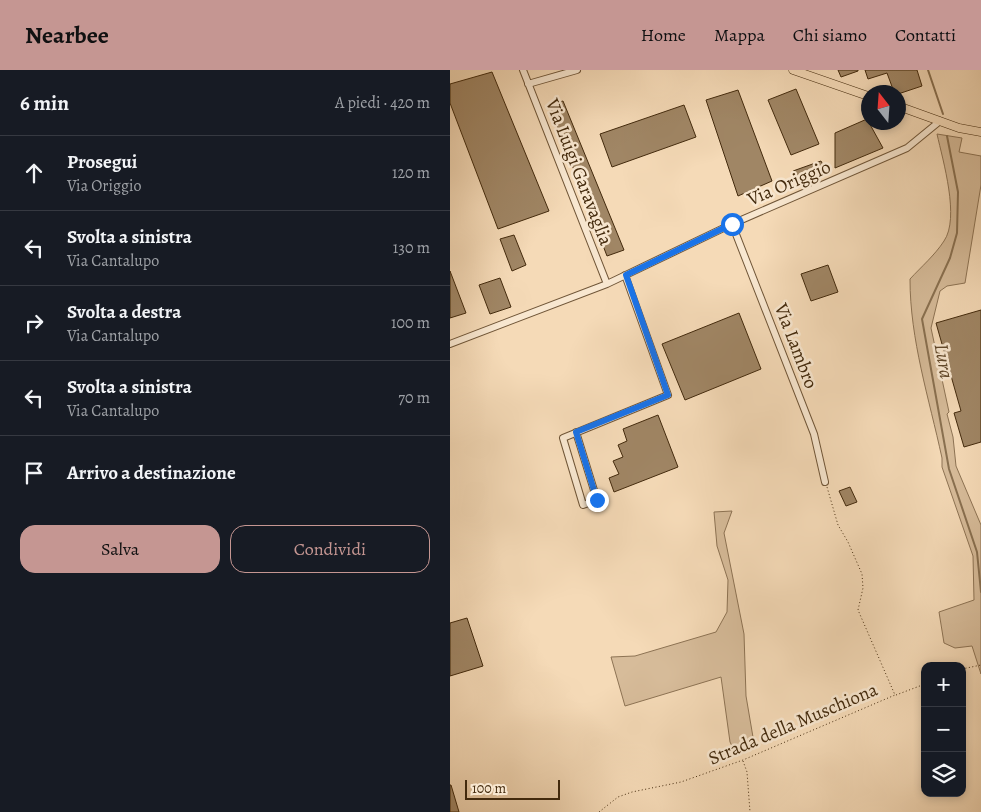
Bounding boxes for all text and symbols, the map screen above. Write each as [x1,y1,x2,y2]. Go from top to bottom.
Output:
text: Nearbee [25,19,109,51]
text: Home [641,23,686,47]
text: Mappa [714,23,765,47]
text: Chi siamo [793,23,867,47]
text: Contatti [895,23,956,47]
north arrow [861,85,906,130]
text: 6 min [20,89,69,117]
text: A piedi · 420 m [335,92,430,114]
street label: Via Luigi Garavaglia [539,94,619,249]
text: Prosegui [67,149,137,175]
street label: Via Origgio [742,154,835,213]
icon: ahead [20,159,48,187]
text: 120 m [392,162,430,184]
text: Via Origgio [67,175,141,197]
route start [721,213,744,236]
text: Svolta a sinistra [67,224,192,250]
icon: left [20,234,48,262]
text: 130 m [393,237,430,259]
text: Via Cantalupo [67,250,159,272]
text: Svolta a destra [67,299,181,325]
street label: Via Lambro [768,299,824,392]
icon: right [20,309,48,337]
text: 100 m [391,312,430,334]
text: Via Cantalupo [67,325,159,347]
water label: Lura [928,341,960,381]
text: Svolta a sinistra [67,374,192,400]
icon: left [20,384,48,412]
text: 70 m [398,387,430,409]
text: Via Cantalupo [67,400,159,422]
icon: arrive [20,459,48,487]
text: Arrivo a destinazione [67,460,236,486]
route end [586,489,609,512]
button: Salva [20,525,220,573]
button: Condividi [230,525,430,573]
map controls [921,662,966,797]
button: + [921,662,966,707]
street label: Strada della Muschiona [704,676,882,771]
button: − [921,707,966,752]
button: layers [921,752,966,797]
scale bar [465,777,560,800]
text: 100 m [472,779,506,798]

